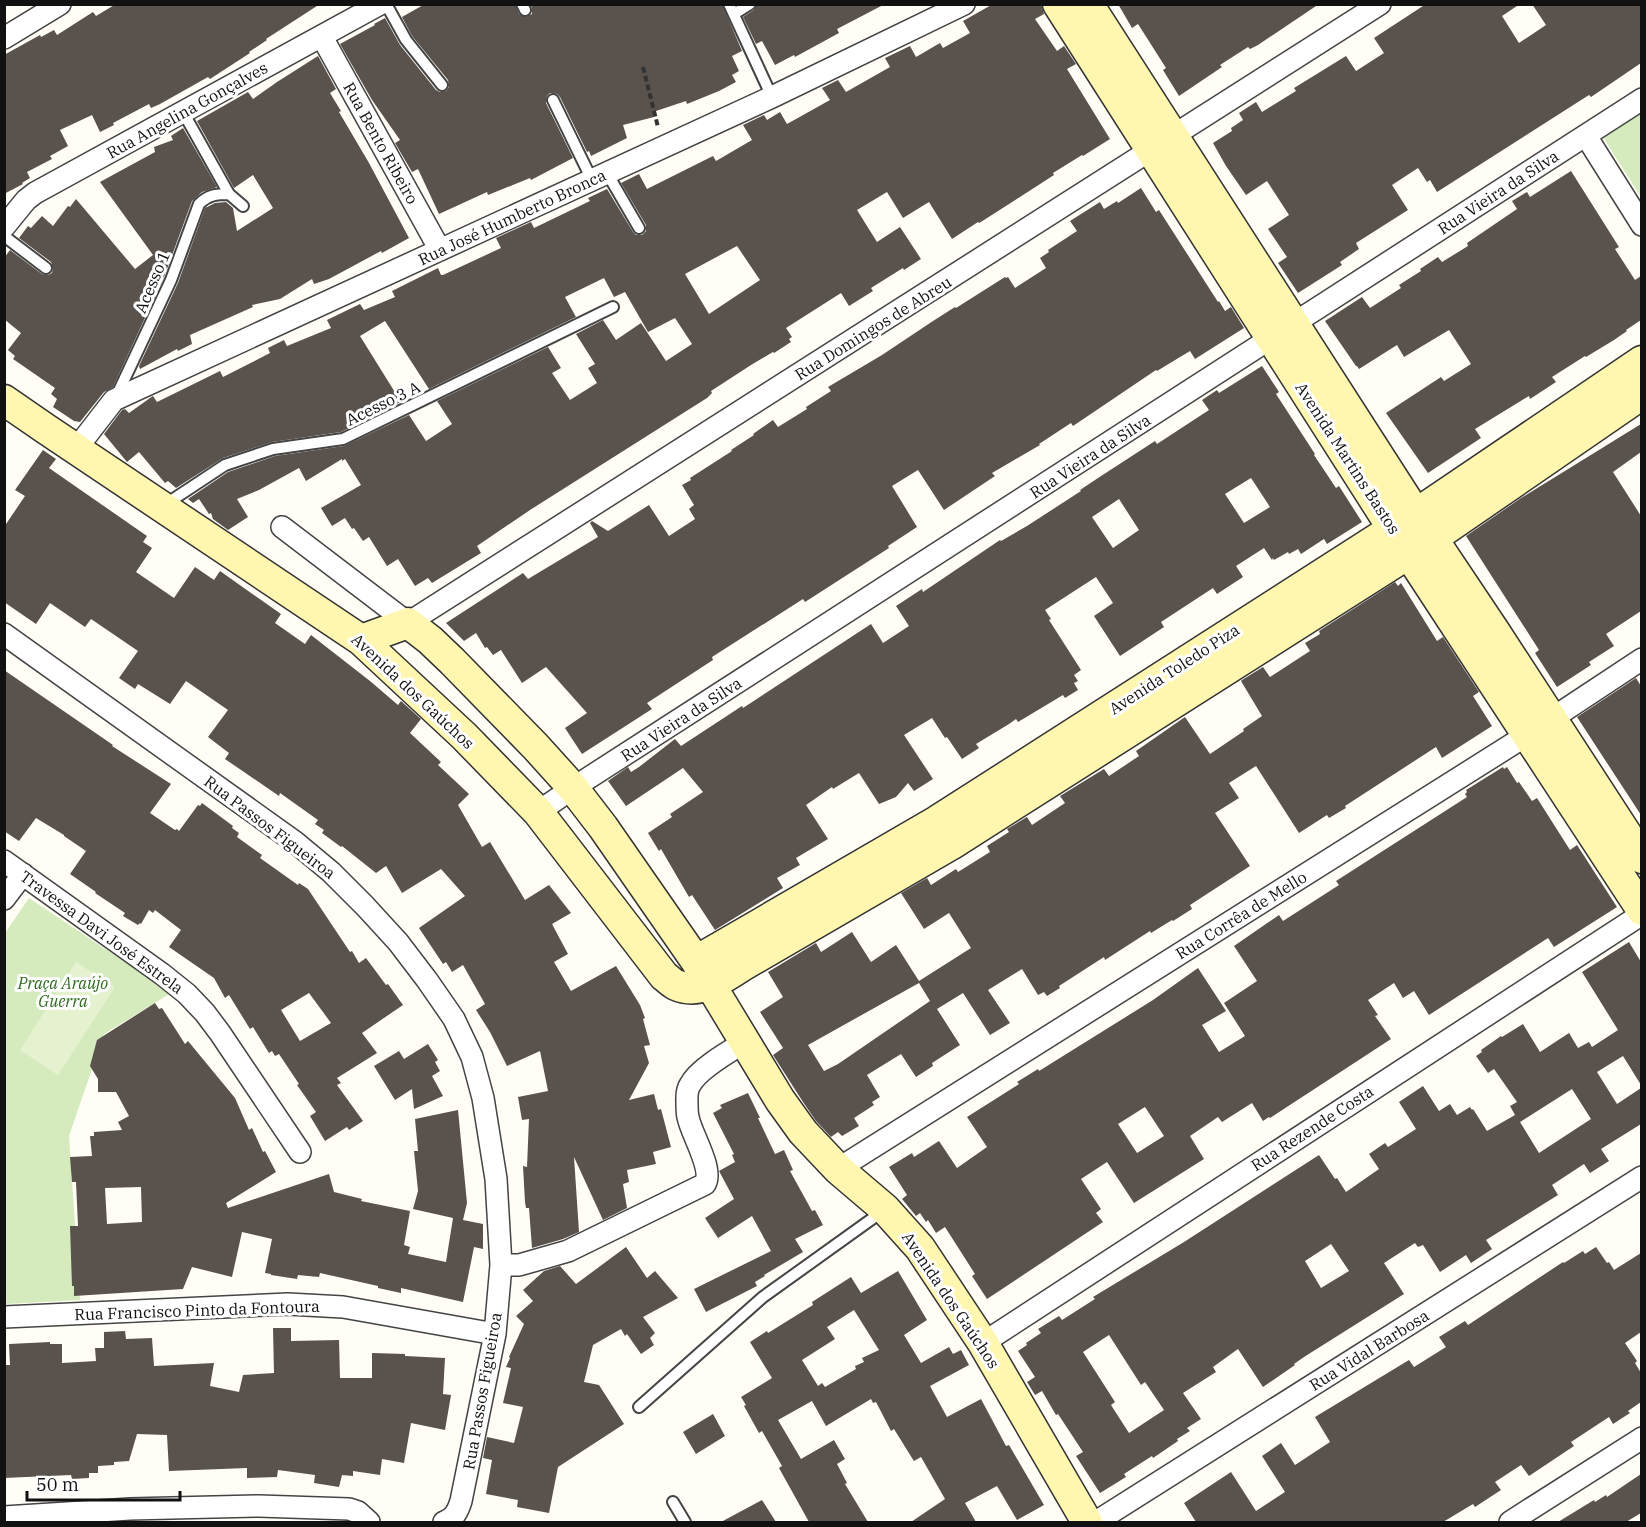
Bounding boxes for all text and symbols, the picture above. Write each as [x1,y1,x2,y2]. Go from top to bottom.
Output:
street label: Rua Angelina Gonçalves [103,57,271,163]
street label: Rua Bento Ribeiro [339,79,423,207]
street label: Rua Vieira da Silva [1434,145,1562,239]
street label: Rua José Humberto Bronca [415,165,609,269]
street label: Acesso 1 [130,248,174,316]
street label: Rua Domingos de Abreu [791,271,955,384]
street label: Acesso 3 A [343,376,423,430]
street label: Avenida Martins Bastos [1291,378,1405,538]
street label: Rua Vieira da Silva [1026,409,1154,503]
street label: Avenida Toledo Piza [1105,619,1243,719]
street label: Avenida dos Gaúchos [347,629,479,753]
street label: Rua Vieira da Silva [617,672,745,766]
street label: Rua Passos Figueiroa [200,771,340,883]
street label: Travessa Davi José Estrela [16,866,188,998]
street label: Rua Corrêa de Mello [1172,867,1310,963]
park label: Praça Araújo Guerra [17,973,108,1011]
street label: Rua Rezende Costa [1247,1081,1377,1175]
street label: Avenida dos Gaúchos [898,1228,1004,1372]
street label: Rua Francisco Pinto da Fontoura [74,1296,320,1324]
street label: Rua Vidal Barbosa [1306,1305,1433,1395]
street label: Rua Passos Figueiroa [458,1310,506,1471]
scale bar [27,1464,180,1502]
text: 50 m [36,1473,79,1496]

